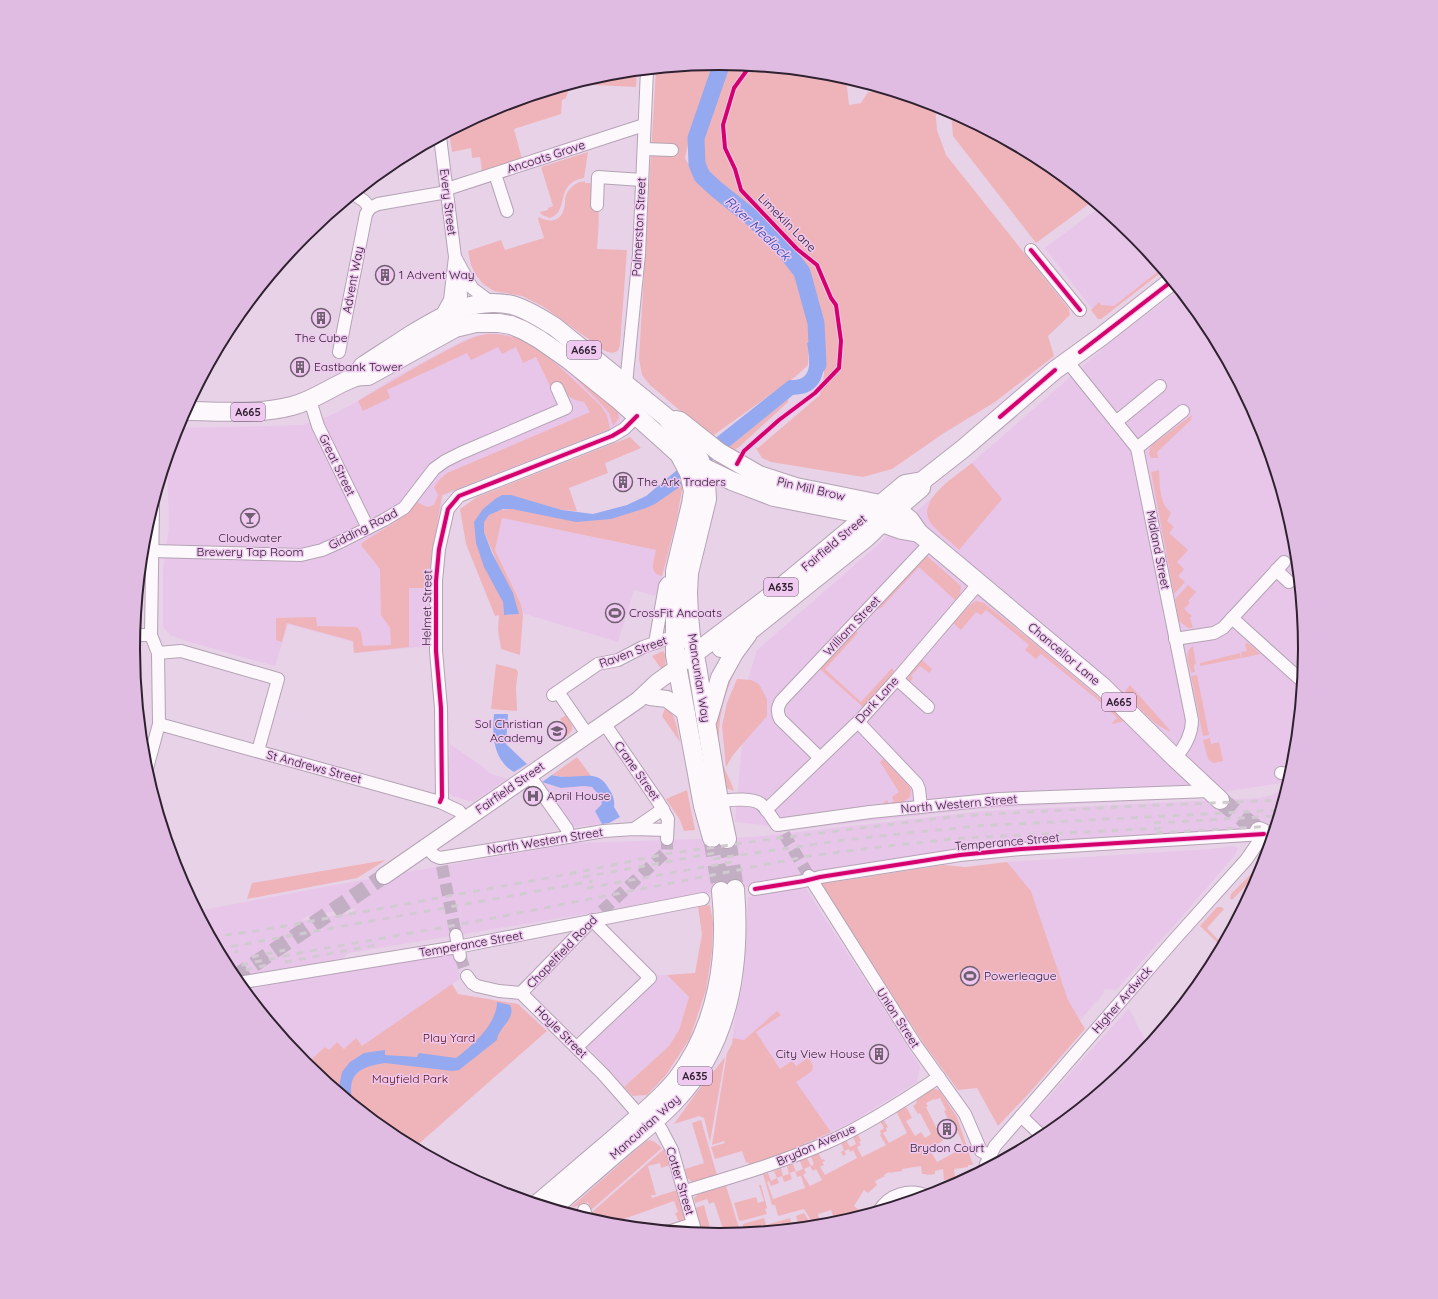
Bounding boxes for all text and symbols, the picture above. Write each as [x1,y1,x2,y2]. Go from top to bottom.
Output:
street label: Ancoats Grove [505,137,587,176]
street label: Every Street [437,168,460,236]
street label: Palmerston Street [628,177,649,277]
street label: Limekiln Lane [755,190,820,255]
water label: River Medlock [722,193,795,264]
street label: Advent Way [339,245,366,315]
building icon: 1 Advent Way [374,264,396,286]
place label: 1 Advent Way [399,267,475,282]
building icon: The Cube [310,307,332,329]
place label: The Cube [295,330,348,345]
road number: A665 [567,341,601,359]
building icon: Eastbank Tower [289,356,311,378]
place label: Eastbank Tower [314,359,403,374]
road number: A665 [231,403,265,421]
street label: Great Street [316,431,359,498]
building icon: The Ark Traders [612,471,634,493]
street label: Pin Mill Brow [775,473,847,504]
place label: The Ark Traders [637,474,726,489]
street label: Gidding Road [326,505,400,552]
bar icon: Cloudwater Brewery Tap Room [239,507,261,529]
street label: Midland Street [1143,509,1173,591]
street label: Fairfield Street [798,511,869,574]
place label: Cloudwater Brewery Tap Room [197,530,303,559]
street label: Helmet Street [418,570,435,646]
road number: A635 [764,578,798,596]
street label: William Street [820,593,883,659]
sports icon: CrossFit Ancoats [604,602,626,624]
place label: CrossFit Ancoats [629,605,722,620]
street label: Chancellor Lane [1025,619,1104,688]
street label: Raven Street [597,632,669,671]
street label: Mancunian Way [685,632,714,723]
street label: Dark Lane [852,673,902,726]
road number: A665 [1102,693,1136,711]
place label: Sol Christian Academy [475,716,543,745]
school or university icon: Sol Christian Academy [546,720,568,742]
street label: Crane Street [611,738,663,803]
street label: St Andrews Street [265,747,363,786]
street label: Fairfield Street [472,758,547,817]
hospital icon: April House [522,785,544,807]
place label: April House [547,788,611,803]
street label: North Western Street [900,791,1018,816]
street label: North Western Street [486,824,604,857]
street label: Temperance Street [954,829,1060,854]
street label: Chapelfield Road [523,912,600,991]
street label: Temperance Street [418,927,524,960]
street label: Higher Ardwick [1088,963,1155,1036]
sports icon: Powerleague [959,965,981,987]
place label: Powerleague [984,968,1057,983]
street label: Union Street [874,985,923,1050]
street label: Hoyle Street [532,1002,591,1061]
park label: Play Yard [423,1030,475,1045]
building icon: City View House [868,1043,890,1065]
place label: City View House [776,1046,865,1061]
road number: A635 [678,1067,712,1085]
park label: Mayfield Park [372,1071,448,1086]
street label: Mancunian Way [606,1091,683,1162]
building icon: Brydon Court [936,1118,958,1140]
street label: Brydon Avenue [774,1120,858,1169]
place label: Brydon Court [910,1140,984,1155]
street label: Cotter Street [663,1145,698,1217]

